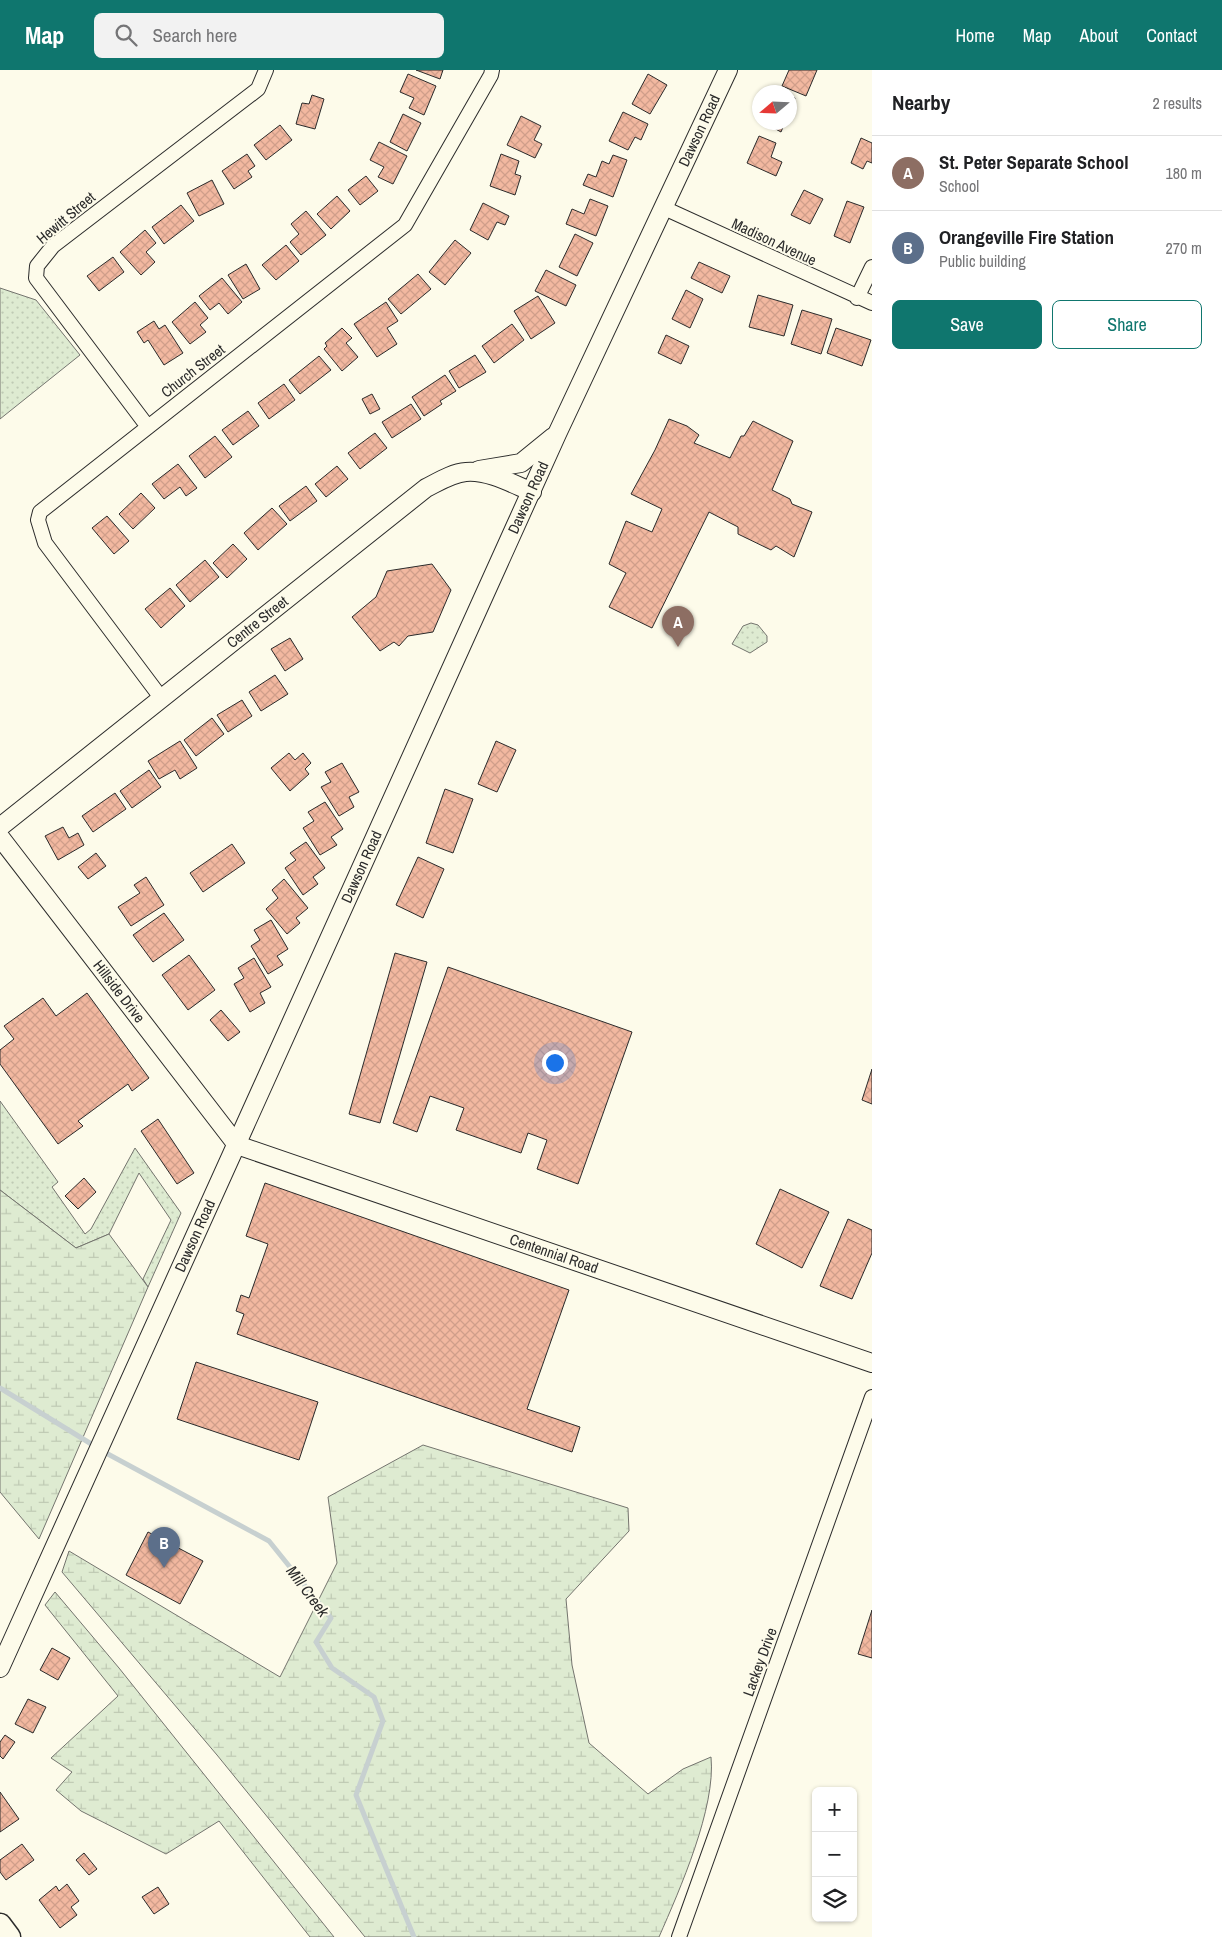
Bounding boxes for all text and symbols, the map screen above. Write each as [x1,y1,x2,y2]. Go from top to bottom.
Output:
search box [94,13,444,58]
text: Map [25,19,64,51]
icon: search [112,21,140,49]
text: Search here [152,22,237,48]
text: Home [955,23,995,48]
text: Map [1023,23,1052,48]
text: About [1080,23,1118,48]
text: Contact [1146,23,1197,48]
north arrow [752,85,797,130]
text: Nearby [892,88,950,117]
street label: Dawson Road [673,91,725,170]
text: 2 results [1152,92,1202,114]
text: St. Peter Separate School [939,149,1129,175]
text: A [903,162,913,184]
text: 180 m [1166,162,1202,184]
text: School [939,175,979,197]
street label: Hewitt Street [32,186,100,249]
street label: Madison Avenue [728,213,820,270]
text: Orangeville Fire Station [939,224,1114,250]
text: B [903,237,913,259]
text: 270 m [1166,237,1202,259]
text: Public building [939,250,1026,272]
button: Save [892,300,1042,349]
button: Share [1052,300,1202,349]
street label: Church Street [156,339,230,402]
street label: Dawson Road [502,458,553,537]
street label: Centre Street [222,590,293,653]
pin: A [662,606,694,647]
street label: Dawson Road [336,827,387,906]
street label: Hillside Drive [88,956,150,1027]
your location [542,1050,568,1076]
street label: Dawson Road [169,1196,220,1275]
street label: Centennial Road [507,1228,601,1278]
pin: B [148,1527,180,1568]
water label: Mill Creek [281,1561,335,1622]
street label: Lackey Drive [737,1624,782,1699]
map controls [812,1787,857,1922]
button: + [812,1787,857,1832]
button: − [812,1832,857,1877]
button: layers [812,1877,857,1922]

